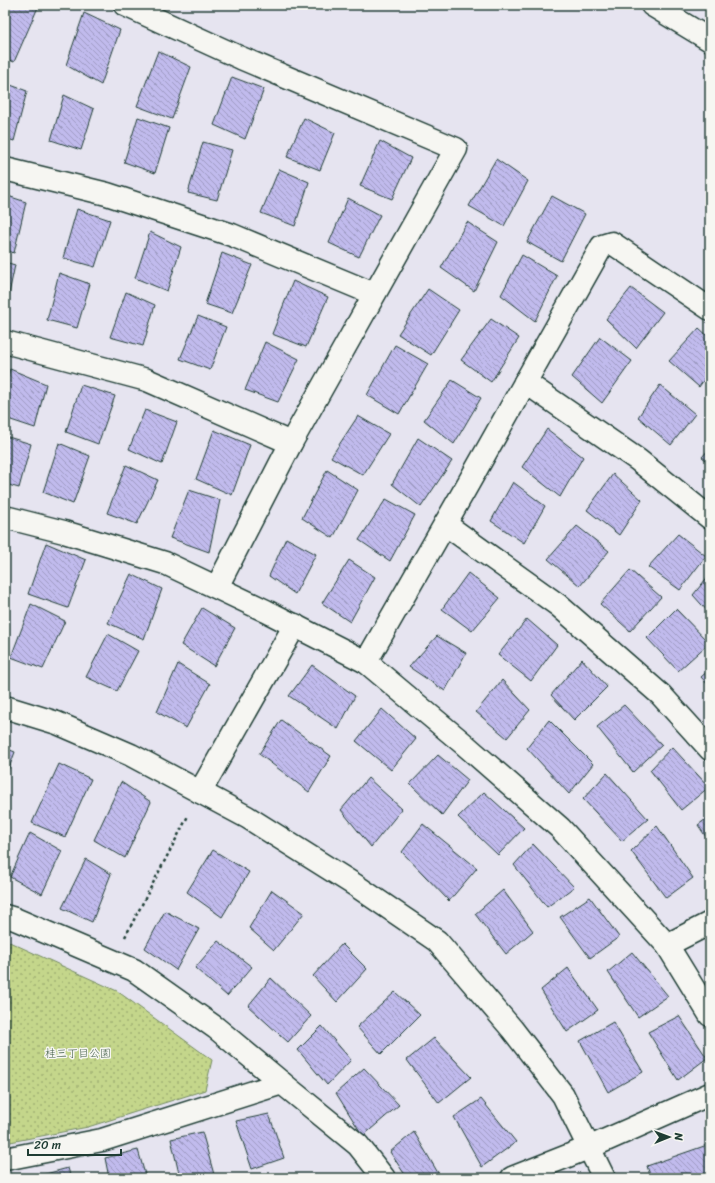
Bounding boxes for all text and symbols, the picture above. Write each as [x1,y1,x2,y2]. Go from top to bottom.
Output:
park label: 桂三丁目公園 [45,1044,111,1063]
north arrow [649,1117,689,1157]
scale bar [28,1131,121,1157]
text: N [669,1132,688,1141]
text: 20 m [34,1134,61,1156]

